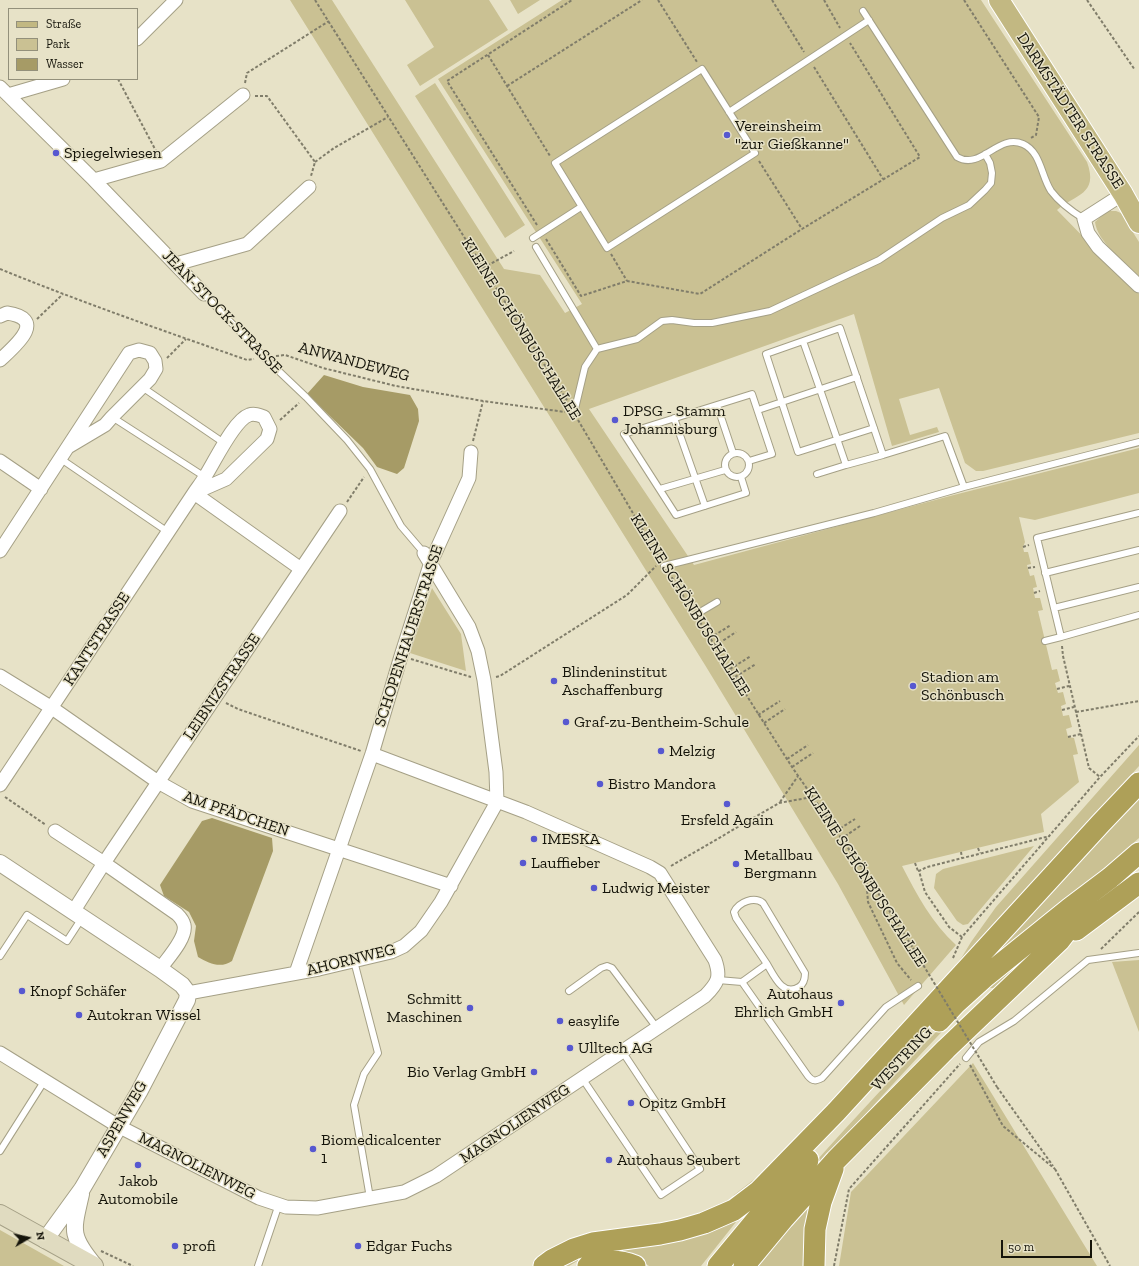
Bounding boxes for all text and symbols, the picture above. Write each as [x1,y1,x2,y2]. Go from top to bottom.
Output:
legend [8,8,138,80]
text: Straße [46,17,81,31]
street label: DARMSTÄDTER STRASSE [1012,29,1128,193]
text: Park [46,37,70,51]
text: Wasser [46,57,84,71]
place label: Vereinsheim "zur Gießkanne" [735,116,849,154]
marker: Vereinsheim "zur Gießkanne" [722,130,732,140]
place label: Spiegelwiesen [64,143,162,163]
marker: Spiegelwiesen [51,148,61,158]
street label: KLEINE SCHÖNBUSCHALLEE [457,234,585,424]
street label: JEAN-STOCK-STRASSE [158,246,286,378]
street label: ANWANDEWEG [296,338,412,386]
place label: DPSG - Stamm Johannisburg [623,401,725,439]
marker: DPSG - Stamm Johannisburg [610,415,620,425]
street label: KLEINE SCHÖNBUSCHALLEE [626,510,754,700]
street label: SCHOPENHAUERSTRASSE [370,543,448,729]
street label: KANTSTRASSE [60,589,134,689]
street label: LEIBNIZSTRASSE [179,630,265,744]
place label: Blindeninstitut Aschaffenburg [562,662,667,700]
place label: Stadion am Schönbusch [921,667,1004,705]
marker: Blindeninstitut Aschaffenburg [549,676,559,686]
marker: Stadion am Schönbusch [908,681,918,691]
place label: Graf-zu-Bentheim-Schule [574,712,749,732]
marker: Graf-zu-Bentheim-Schule [561,717,571,727]
place label: Melzig [669,741,715,761]
marker: Melzig [656,746,666,756]
place label: Bistro Mandora [608,774,716,794]
marker: Bistro Mandora [595,779,605,789]
street label: KLEINE SCHÖNBUSCHALLEE [799,783,931,971]
street label: AM PFÄDCHEN [181,787,291,841]
marker: Ersfeld Again [722,799,732,809]
place label: Ersfeld Again [681,810,773,830]
place label: IMESKA [542,829,600,849]
marker: IMESKA [529,834,539,844]
place label: Metallbau Bergmann [744,845,817,883]
place label: Lauffieber [531,853,601,873]
marker: Lauffieber [518,858,528,868]
marker: Metallbau Bergmann [731,859,741,869]
place label: Ludwig Meister [602,878,710,898]
marker: Ludwig Meister [589,883,599,893]
street label: AHORNWEG [305,940,397,980]
place label: Knopf Schäfer [30,981,127,1001]
place label: Autohaus Ehrlich GmbH [734,984,833,1022]
marker: Knopf Schäfer [17,986,27,996]
place label: Schmitt Maschinen [387,989,462,1027]
marker: Autohaus Ehrlich GmbH [836,998,846,1008]
marker: Schmitt Maschinen [465,1003,475,1013]
place label: Autokran Wissel [87,1005,201,1025]
marker: Autokran Wissel [74,1010,84,1020]
place label: easylife [568,1011,619,1031]
marker: easylife [555,1016,565,1026]
street label: WESTRING [868,1023,936,1095]
place label: Ulltech AG [578,1038,652,1058]
marker: Ulltech AG [565,1043,575,1053]
place label: Bio Verlag GmbH [407,1062,526,1082]
marker: Bio Verlag GmbH [529,1067,539,1077]
street label: ASPENWEG [93,1078,151,1160]
street label: MAGNOLIENWEG [456,1080,574,1168]
place label: Opitz GmbH [639,1093,726,1113]
marker: Opitz GmbH [626,1098,636,1108]
street label: MAGNOLIENWEG [135,1128,259,1204]
place label: Biomedicalcenter 1 [321,1130,442,1168]
marker: Biomedicalcenter 1 [308,1144,318,1154]
place label: Autohaus Seubert [617,1150,740,1170]
marker: Autohaus Seubert [604,1155,614,1165]
marker: Jakob Automobile [133,1160,143,1170]
place label: Jakob Automobile [98,1171,178,1209]
north arrow [8,1218,48,1258]
text: N [33,1231,47,1241]
scale bar [1003,1232,1094,1258]
place label: profi [183,1236,216,1256]
place label: Edgar Fuchs [366,1236,452,1256]
text: 50 m [1008,1240,1034,1254]
marker: profi [170,1241,180,1251]
marker: Edgar Fuchs [353,1241,363,1251]

